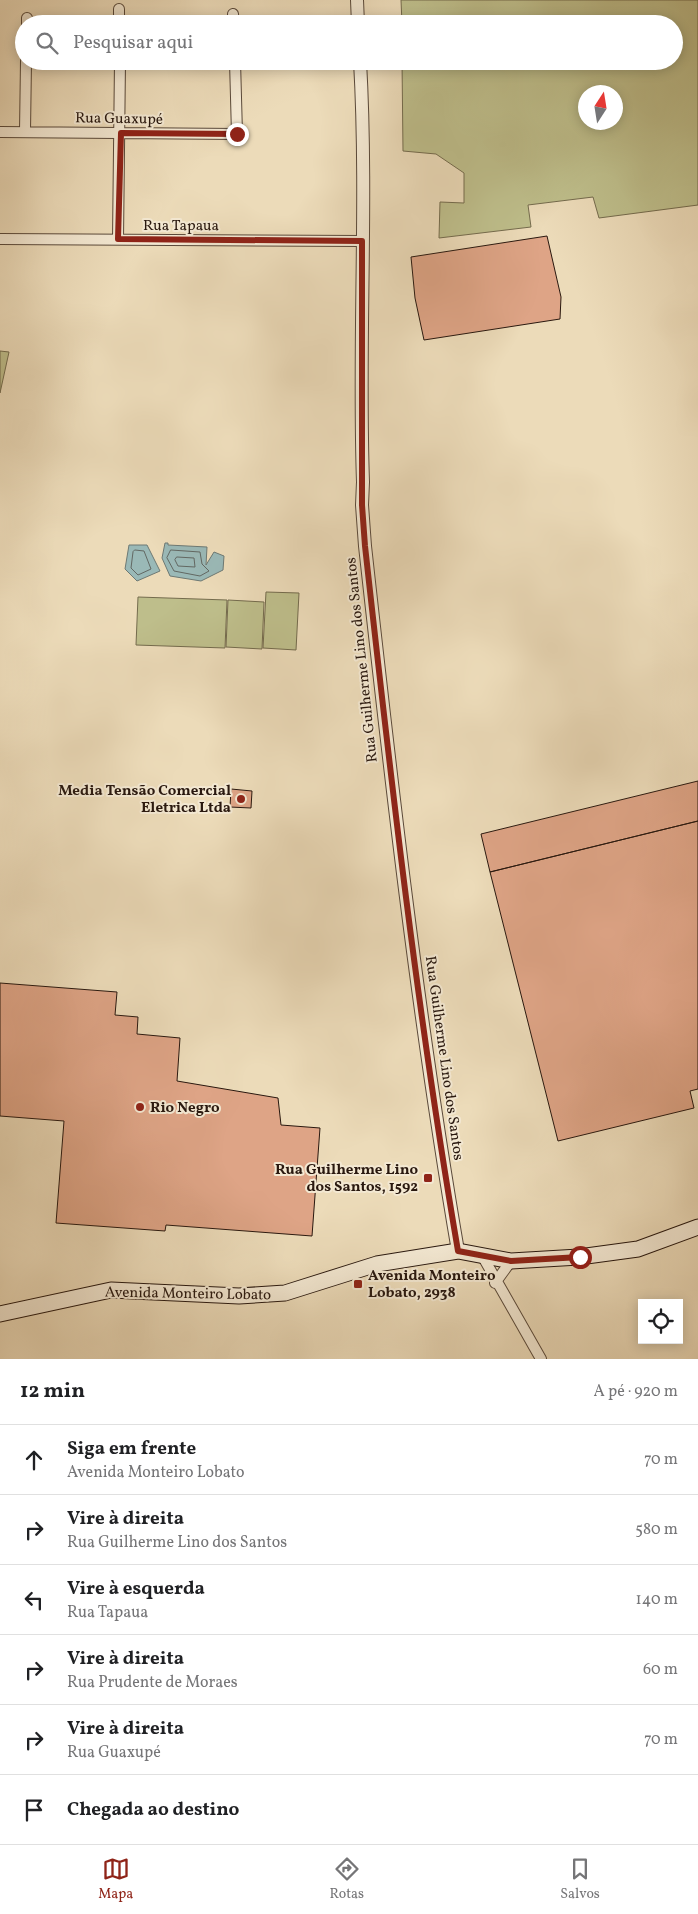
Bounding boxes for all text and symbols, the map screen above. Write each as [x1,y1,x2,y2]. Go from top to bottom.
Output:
search box [15,15,683,70]
icon: search [33,29,61,57]
text: Pesquisar aqui [73,30,193,56]
north arrow [578,85,623,130]
street label: Rua Guaxupé [75,108,163,131]
route end [226,123,249,146]
street label: Rua Tapaua [143,216,219,237]
street label: Rua Guilherme Lino dos Santos [341,556,384,764]
place label: Media Tensão Comercial Eletrica Ltda [58,781,231,819]
marker: Media Tensão Comercial Eletrica Ltda [235,793,247,805]
street label: Rua Guilherme Lino dos Santos [419,955,468,1162]
place label: Rio Negro [150,1098,220,1119]
marker: Rio Negro [134,1101,146,1113]
place label: Rua Guilherme Lino dos Santos, 1592 [275,1160,418,1198]
marker: Rua Guilherme Lino dos Santos, 1592 [422,1172,434,1184]
route start [569,1246,592,1269]
place label: Avenida Monteiro Lobato, 2938 [368,1266,496,1304]
marker: Avenida Monteiro Lobato, 2938 [352,1278,364,1290]
street label: Avenida Monteiro Lobato [105,1283,271,1306]
map controls [638,1299,683,1344]
button: locate [638,1299,683,1344]
text: 12 min [20,1377,85,1406]
text: A pé · 920 m [594,1381,678,1403]
text: Siga em frente [67,1436,196,1462]
icon: ahead [20,1446,48,1474]
text: 70 m [644,1449,678,1471]
text: Avenida Monteiro Lobato [67,1462,244,1484]
text: Vire à direita [67,1506,184,1532]
icon: right [20,1516,48,1544]
text: 580 m [635,1519,678,1541]
text: Rua Guilherme Lino dos Santos [67,1532,287,1554]
text: Vire à esquerda [67,1576,205,1602]
icon: left [20,1586,48,1614]
text: 140 m [636,1589,678,1611]
text: Rua Tapaua [67,1602,148,1624]
text: Vire à direita [67,1646,184,1672]
icon: right [20,1656,48,1684]
text: 60 m [643,1659,678,1681]
text: Rua Prudente de Moraes [67,1672,238,1694]
text: Vire à direita [67,1716,184,1742]
icon: right [20,1726,48,1754]
text: 70 m [644,1729,678,1751]
text: Rua Guaxupé [67,1742,161,1764]
icon: arrive [20,1796,48,1824]
text: Chegada ao destino [67,1797,239,1823]
tab: Mapa [98,1855,133,1904]
tab: Rotas [329,1855,364,1904]
tab: Salvos [560,1855,600,1904]

